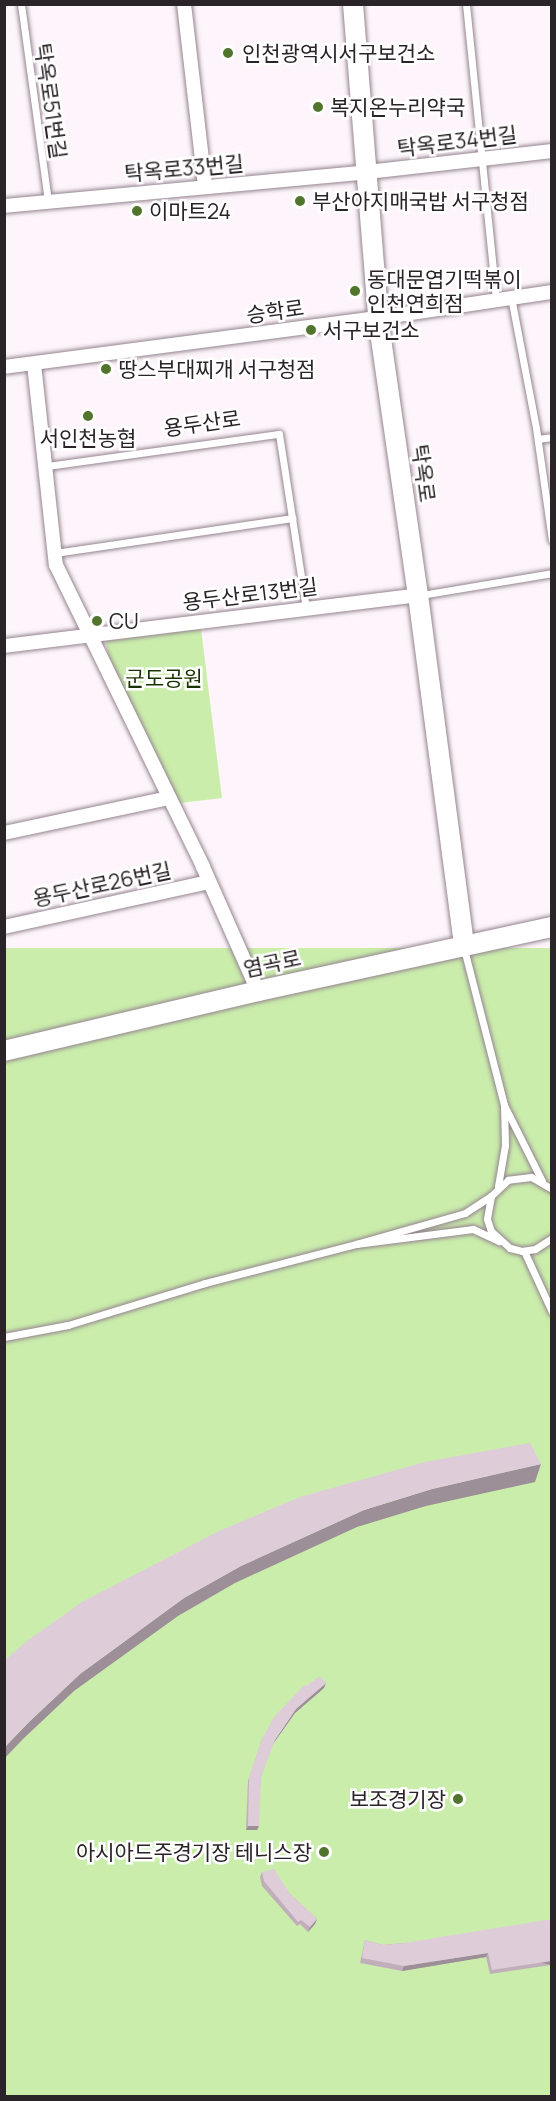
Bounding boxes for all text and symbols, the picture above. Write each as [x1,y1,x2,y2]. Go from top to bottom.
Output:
place label: 인천광역시서구보건소 [242,40,435,66]
street label: 탁옥로51번길 [30,41,72,161]
marker: 인천광역시서구보건소 [219,44,237,62]
place label: 복지온누리약국 [330,94,465,120]
marker: 복지온누리약국 [311,100,325,114]
street label: 탁옥로34번길 [396,121,518,161]
street label: 탁옥로33번길 [123,150,245,186]
place label: 부산아지매국밥 서구청점 [312,188,529,214]
marker: 부산아지매국밥 서구청점 [293,194,307,208]
place label: 이마트24 [149,198,231,224]
marker: 이마트24 [130,204,144,218]
place label: 동대문엽기떡볶이 인천연희점 [367,266,522,316]
marker: 동대문엽기떡볶이 인천연희점 [348,284,362,298]
street label: 승학로 [245,294,305,328]
place label: 서구보건소 [323,317,420,343]
marker: 서구보건소 [304,323,318,337]
place label: 땅스부대찌개 서구청점 [118,356,315,382]
marker: 땅스부대찌개 서구청점 [99,362,113,376]
street label: 용두산로 [162,405,242,441]
marker: 서인천농협 [81,409,95,423]
place label: 서인천농협 [40,425,136,451]
street label: 탁옥로 [407,443,441,503]
street label: 용두산로13번길 [181,573,319,615]
place label: CU [109,608,139,634]
marker: CU [90,614,104,628]
park label: 군도공원 [125,665,203,691]
street label: 용두산로26번길 [30,857,174,911]
street label: 염곡로 [241,945,303,981]
place label: 보조경기장 [349,1786,446,1812]
marker: 보조경기장 [451,1792,465,1806]
place label: 아시아드주경기장 테니스장 [76,1839,312,1865]
marker: 아시아드주경기장 테니스장 [317,1845,331,1859]

